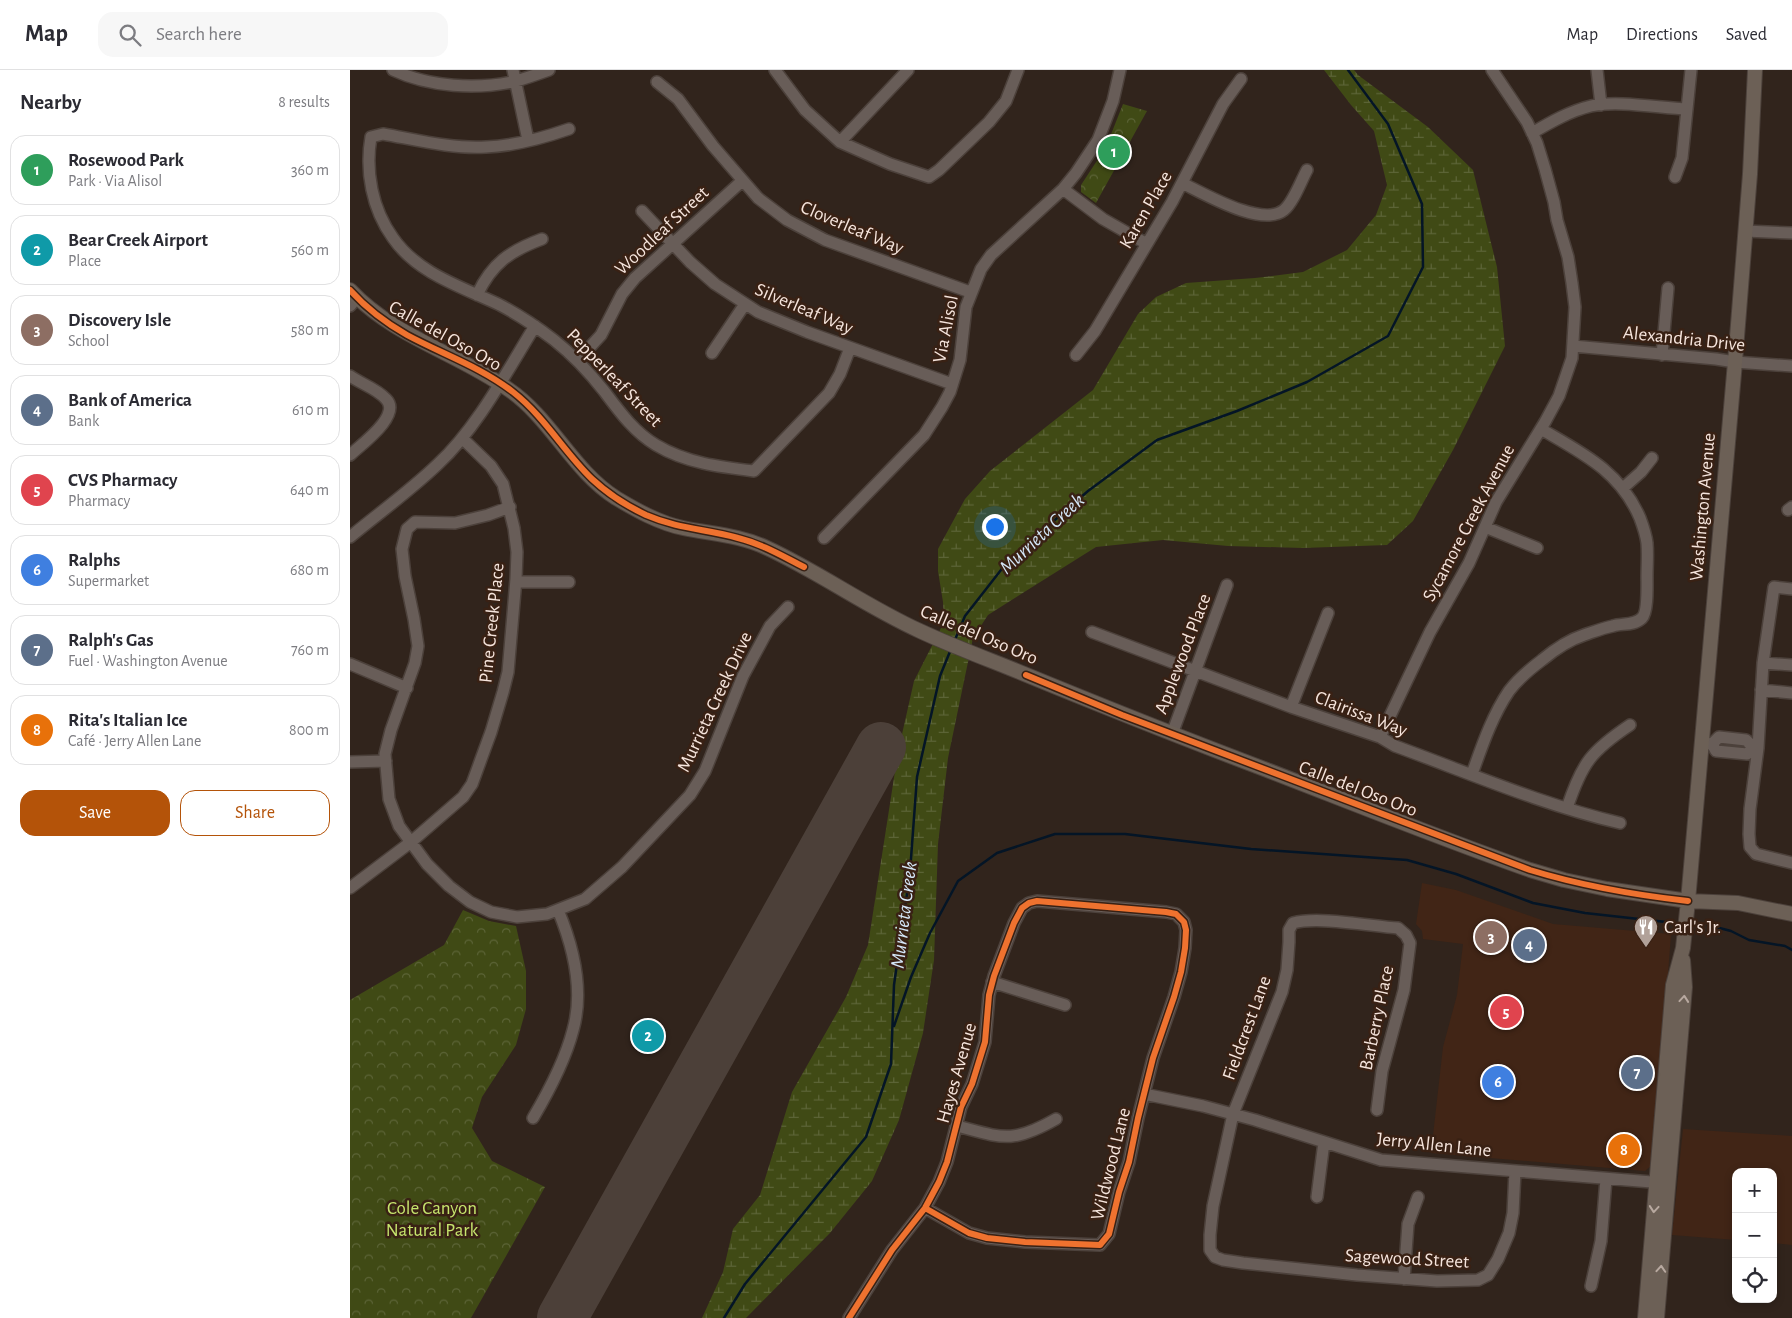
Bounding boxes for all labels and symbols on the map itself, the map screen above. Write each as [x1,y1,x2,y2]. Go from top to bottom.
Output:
pin: 1 [1098,133,1130,171]
street label: Karen Place [1116,168,1176,252]
street label: Woodleaf Street [612,183,712,279]
street label: Cloverleaf Way [798,198,906,258]
street label: Silverleaf Way [752,280,856,338]
street label: Via Alisol [930,294,962,364]
street label: Calle del Oso Oro [386,297,504,375]
street label: Alexandria Drive [1622,323,1746,355]
street label: Pepperleaf Street [563,325,665,431]
street label: Washington Avenue [1687,432,1719,582]
street label: Sycamore Creek Avenue [1420,441,1518,605]
water label: Murrieta Creek [996,490,1088,578]
your location [982,514,1008,540]
street label: Pine Creek Place [476,562,508,684]
street label: Applewood Place [1151,591,1215,717]
street label: Calle del Oso Oro [918,602,1040,668]
street label: Murrieta Creek Drive [674,629,756,775]
street label: Clairissa Way [1312,688,1410,740]
street label: Calle del Oso Oro [1296,758,1420,820]
water label: Murrieta Creek [888,860,920,970]
restaurant icon: Carl's Jr. [1633,914,1659,948]
pin: 3 [1475,918,1507,956]
place label: Carl's Jr. [1664,918,1721,937]
pin: 4 [1513,926,1545,964]
street label: Barberry Place [1357,964,1397,1072]
street label: Fieldcrest Lane [1219,973,1275,1083]
pin: 5 [1490,993,1522,1031]
one-way arrow [1679,995,1690,1003]
pin: 2 [632,1017,664,1055]
street label: Hayes Avenue [934,1021,980,1125]
pin: 7 [1621,1054,1653,1092]
pin: 6 [1482,1063,1514,1101]
street label: Wildwood Lane [1088,1106,1134,1222]
street label: Jerry Allen Lane [1376,1130,1492,1160]
pin: 8 [1608,1131,1640,1169]
park label: Cole Canyon Natural Park [386,1199,478,1240]
one-way arrow [1649,1206,1660,1214]
street label: Sagewood Street [1344,1246,1470,1272]
one-way arrow [1655,1265,1666,1273]

